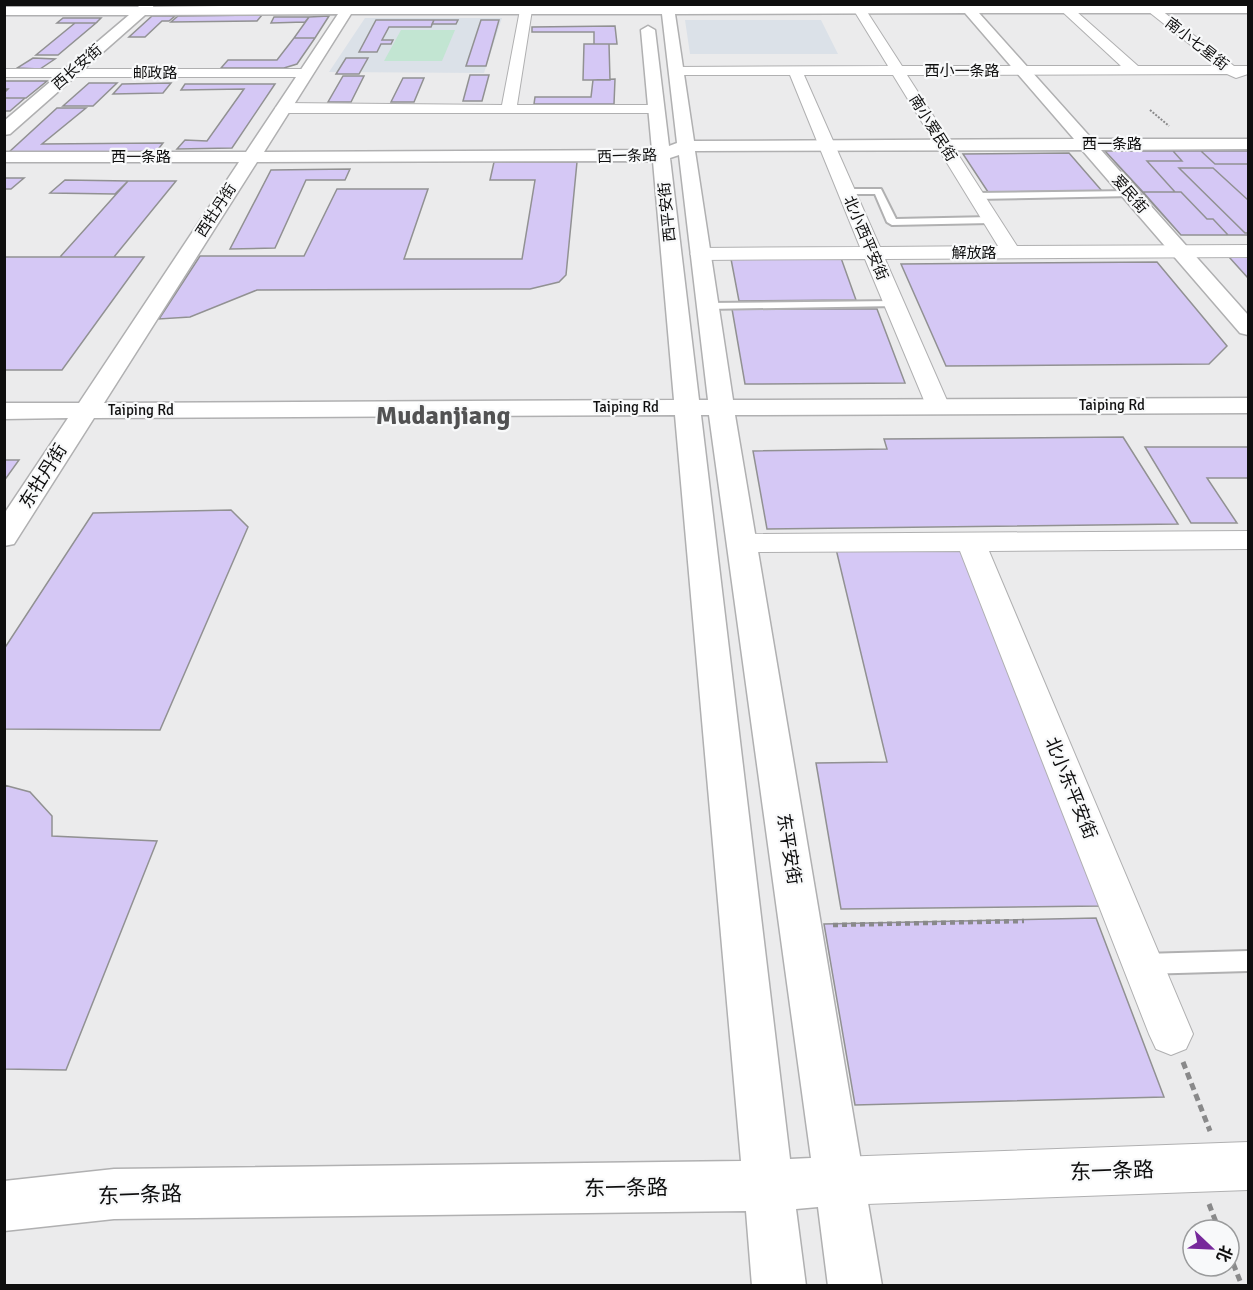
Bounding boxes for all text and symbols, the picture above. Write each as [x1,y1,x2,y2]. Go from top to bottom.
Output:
street label: 南小七星街 [1162,14,1232,74]
street label: 西长安街 [48,41,106,93]
street label: 西小一条路 [924,62,1000,80]
street label: 邮政路 [132,64,178,82]
street label: 南小爱民街 [905,91,961,165]
street label: 西一条路 [1082,135,1142,153]
street label: 西一条路 [597,146,657,166]
street label: 西一条路 [111,148,171,166]
street label: 爱民街 [1108,171,1152,217]
street label: 西牡丹街 [192,180,240,240]
street label: 西平安街 [655,181,679,243]
street label: 北小西平安街 [840,193,892,283]
street label: 解放路 [951,244,997,262]
street label: Taiping Rd [1079,396,1145,414]
street label: Taiping Rd [593,398,659,416]
district label: Mudanjiang [376,400,510,432]
street label: Taiping Rd [108,401,174,419]
street label: 东牡丹街 [15,440,71,512]
street label: 北小东平安街 [1041,734,1101,842]
street label: 东平安街 [773,812,805,886]
street label: 东一条路 [1070,1157,1154,1185]
street label: 东一条路 [584,1174,668,1202]
street label: 东一条路 [98,1181,182,1209]
north arrow [1181,1218,1241,1278]
text: 北 [1212,1242,1236,1265]

